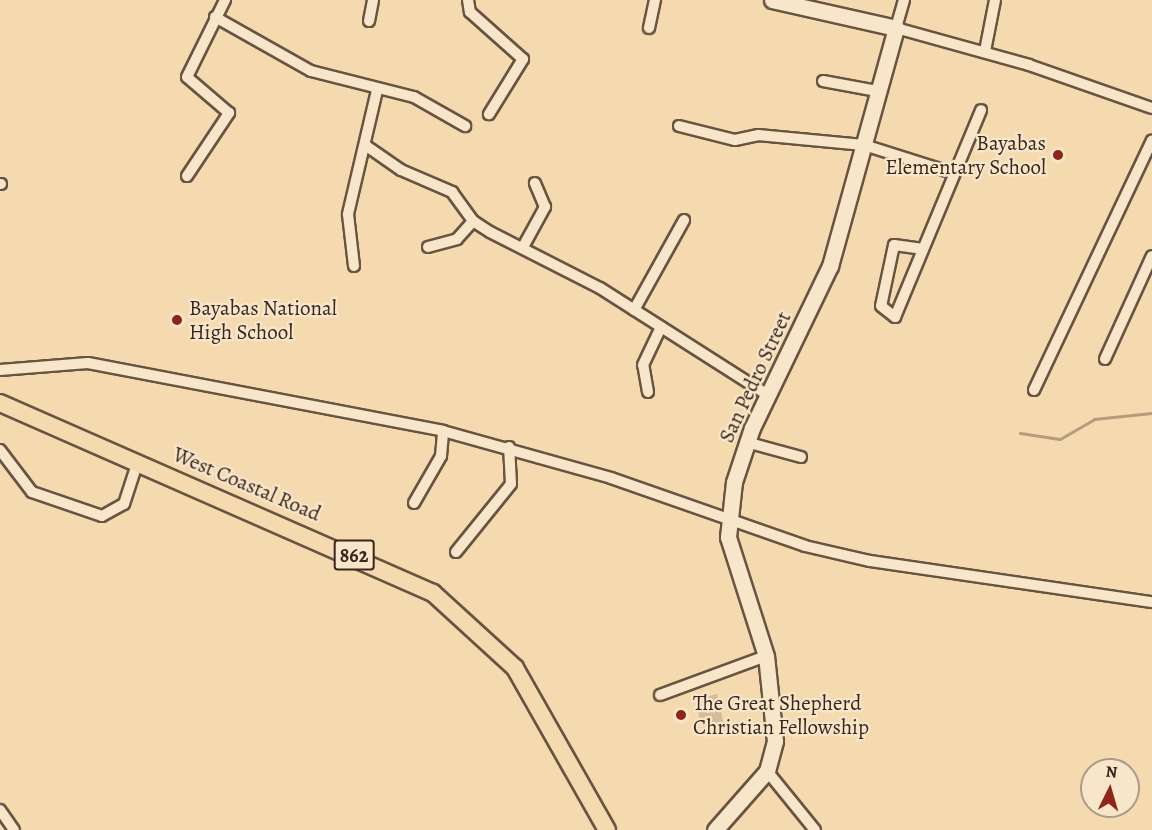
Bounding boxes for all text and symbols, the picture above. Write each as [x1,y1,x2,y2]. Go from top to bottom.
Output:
place label: Bayabas Elementary School [885,130,1046,180]
marker: Bayabas Elementary School [1051,148,1065,162]
place label: Bayabas National High School [189,295,337,345]
street label: San Pedro Street [714,308,796,446]
marker: Bayabas National High School [170,313,184,327]
street label: West Coastal Road [169,442,325,526]
road number: 862 [333,538,375,572]
place label: The Great Shepherd Christian Fellowship [693,690,869,740]
marker: The Great Shepherd Christian Fellowship [674,708,688,722]
north arrow [1080,758,1140,818]
text: N [1105,761,1118,784]

